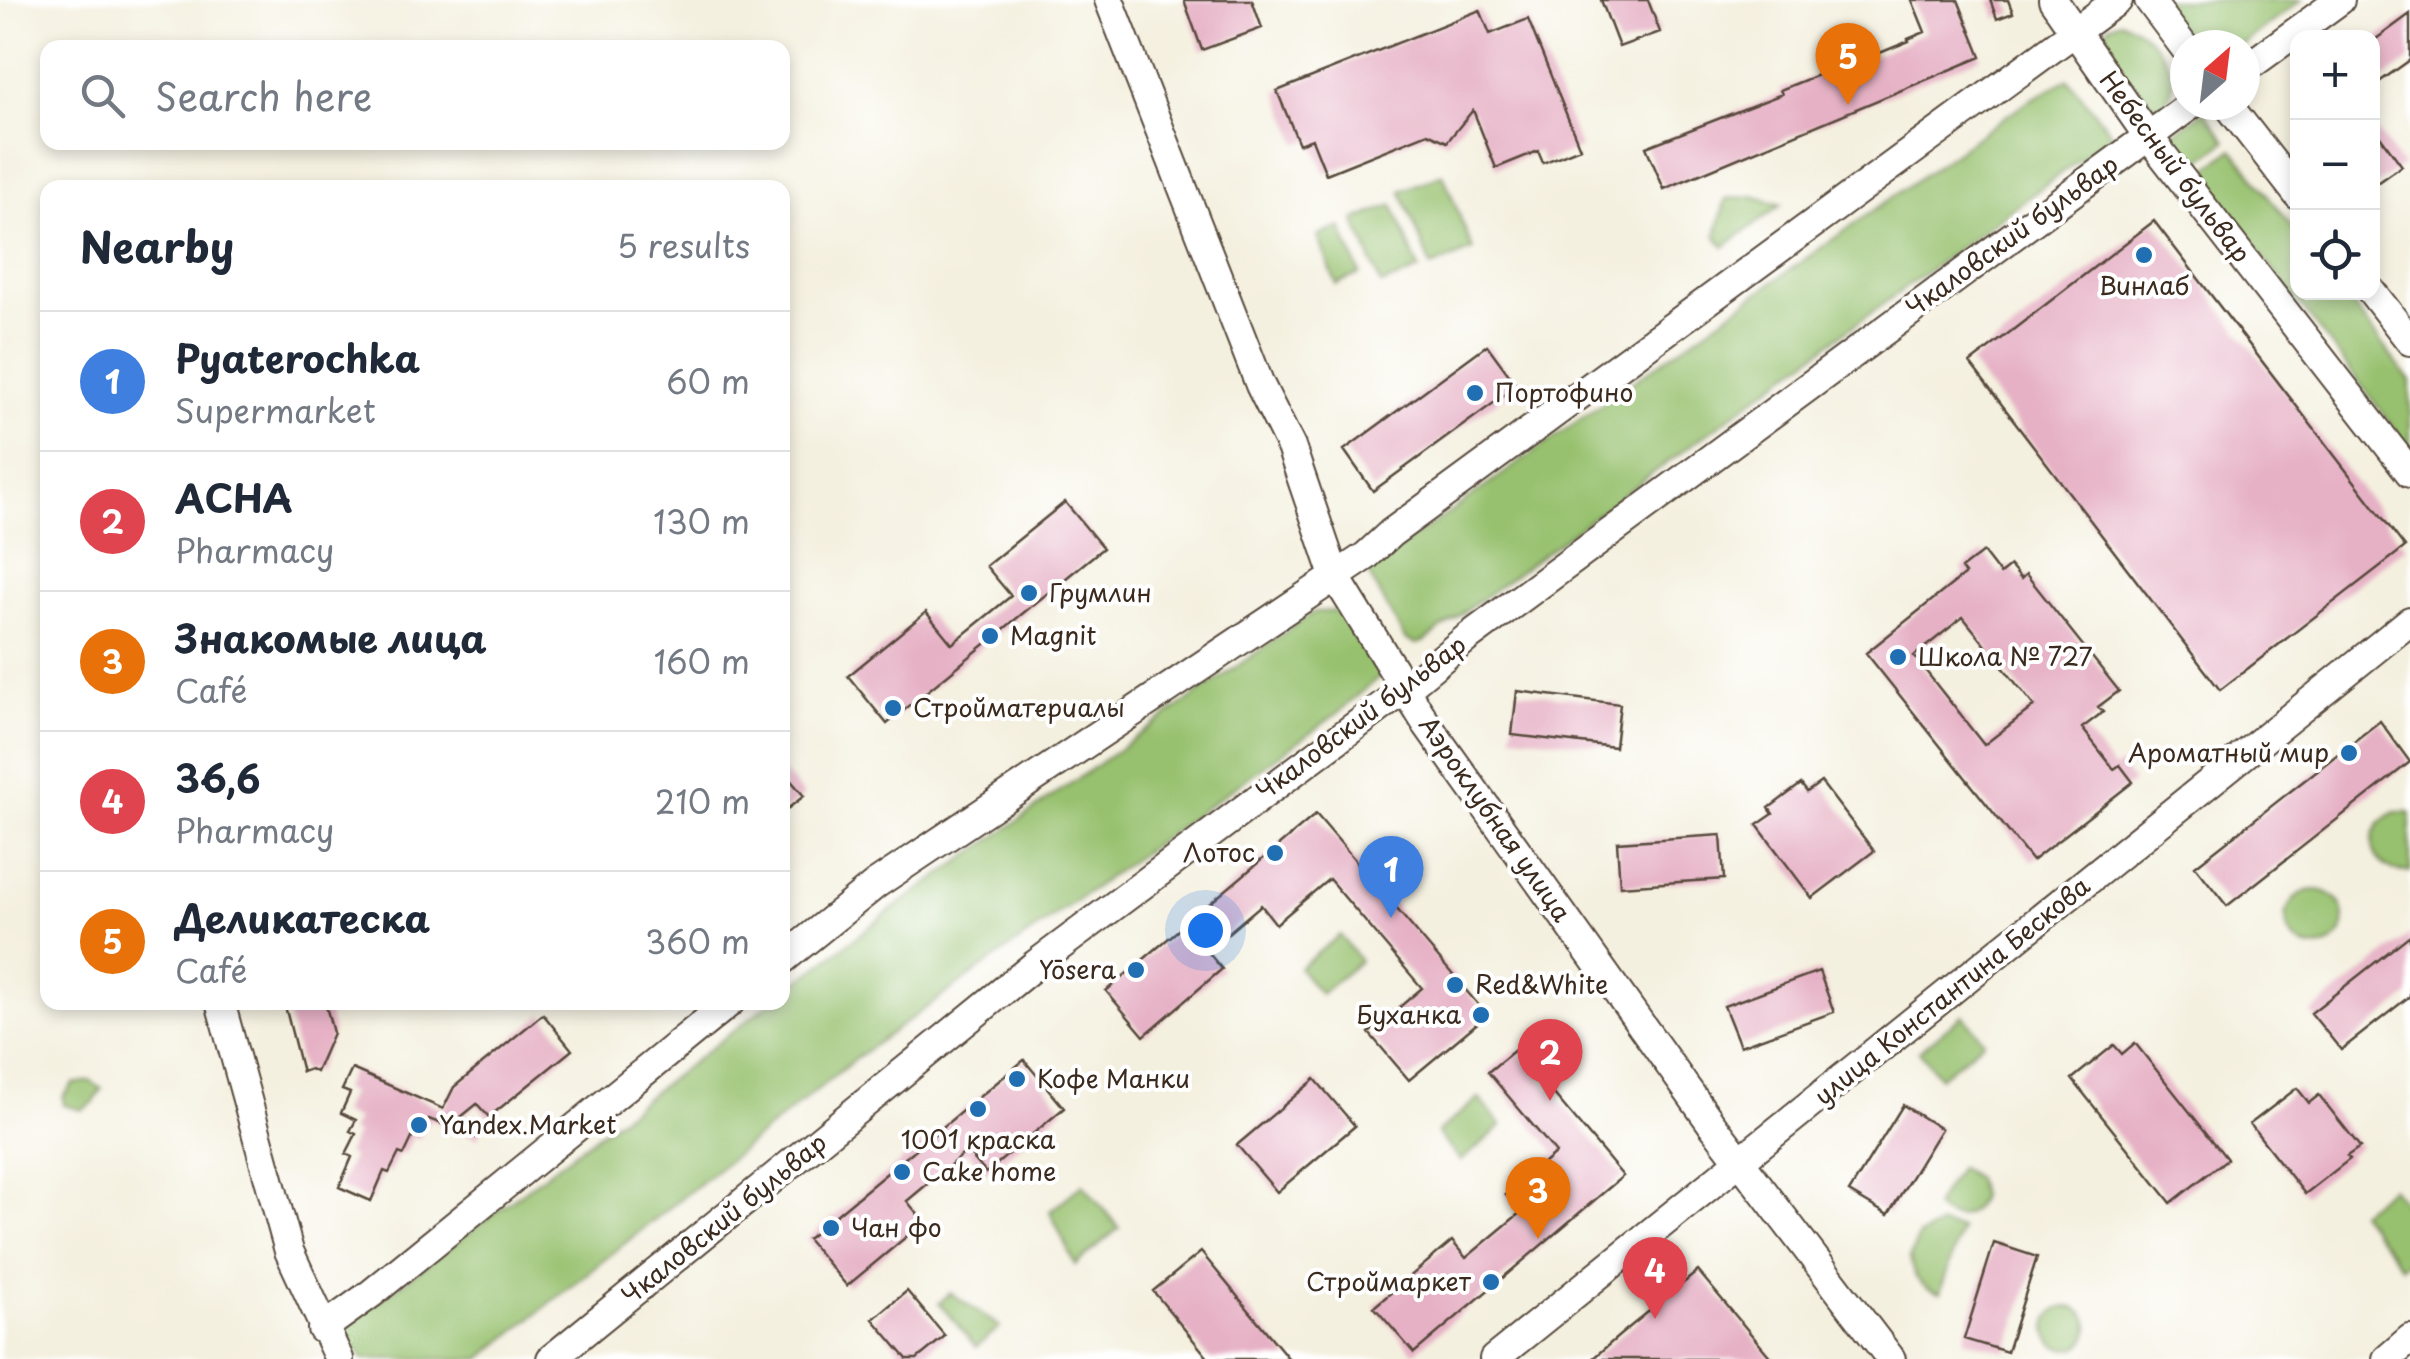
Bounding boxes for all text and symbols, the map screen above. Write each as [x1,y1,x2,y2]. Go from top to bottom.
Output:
pin: 5 [1816,22,1880,105]
north arrow [2170,30,2260,120]
map controls [2290,30,2380,300]
button: + [2290,30,2380,120]
search box [40,40,790,150]
street label: Небесный бульвар [2091,63,2261,270]
text: Search here [155,67,372,124]
icon: search [75,68,130,123]
button: − [2290,120,2380,210]
street label: Чкаловский бульвар [1897,145,2126,325]
button: locate [2290,210,2380,300]
text: Nearby [80,214,234,277]
text: 5 results [617,221,750,269]
marker: Винлаб [2133,244,2155,266]
place label: Винлаб [2099,266,2190,304]
text: Pyaterochka [175,329,420,386]
text: 1 [105,357,120,405]
text: 60 m [666,357,750,405]
place label: Портофино [1495,373,1633,411]
marker: Портофино [1464,382,1486,404]
text: Supermarket [175,386,376,434]
text: АСНА [175,469,293,526]
text: 2 [101,497,124,545]
text: 130 m [653,497,750,545]
text: Pharmacy [175,526,334,574]
place label: Грумлин [1049,573,1152,611]
marker: Грумлин [1018,582,1040,604]
text: Знакомые лица [175,609,487,666]
place label: Magnit [1010,616,1096,654]
marker: Magnit [979,625,1001,647]
street label: Чкаловский бульвар [1247,625,1474,809]
text: 3 [102,637,123,685]
text: 160 m [654,637,750,685]
place label: Школа № 727 [1918,637,2093,675]
marker: Школа № 727 [1887,646,1909,668]
text: Café [175,666,247,714]
place label: Стройматериалы [913,688,1125,726]
marker: Стройматериалы [882,697,904,719]
street label: Аэроклубная улица [1410,708,1581,929]
place label: Ароматный мир [2128,733,2329,771]
marker: Ароматный мир [2338,742,2360,764]
text: 36,6 [175,749,261,806]
text: 4 [102,777,123,825]
text: 210 m [655,777,750,825]
text: Pharmacy [175,806,334,854]
place label: Лотос [1183,833,1255,871]
pin: 1 [1358,836,1424,918]
marker: Лотос [1264,842,1286,864]
street label: улица Константина Бескова [1805,866,2098,1114]
text: Деликатеска [175,889,430,946]
your location [1180,905,1231,956]
text: 5 [102,917,123,965]
text: 360 m [645,917,750,965]
text: Café [175,946,247,994]
place label: Yōsera [1039,950,1117,988]
marker: Yōsera [1125,959,1147,981]
place label: Red&White [1475,965,1608,1003]
marker: Red&White [1444,974,1466,996]
place label: Буханка [1356,995,1461,1033]
marker: Буханка [1470,1004,1492,1026]
pin: 2 [1518,1018,1582,1101]
place label: Кофе Манки [1037,1059,1190,1097]
marker: Кофе Манки [1006,1068,1028,1090]
marker: 1001 краска [967,1098,989,1120]
place label: Yandex.Market [439,1105,617,1143]
marker: Yandex.Market [408,1114,430,1136]
place label: 1001 краска [901,1120,1056,1158]
street label: Чкаловский бульвар [612,1123,834,1313]
place label: Cake home [922,1152,1056,1190]
pin: 3 [1506,1156,1570,1239]
marker: Cake home [891,1161,913,1183]
place label: Чан фо [851,1208,942,1246]
marker: Чан фо [820,1217,842,1239]
pin: 4 [1622,1236,1688,1319]
place label: Строймаркет [1306,1262,1472,1300]
marker: Строймаркет [1480,1271,1502,1293]

